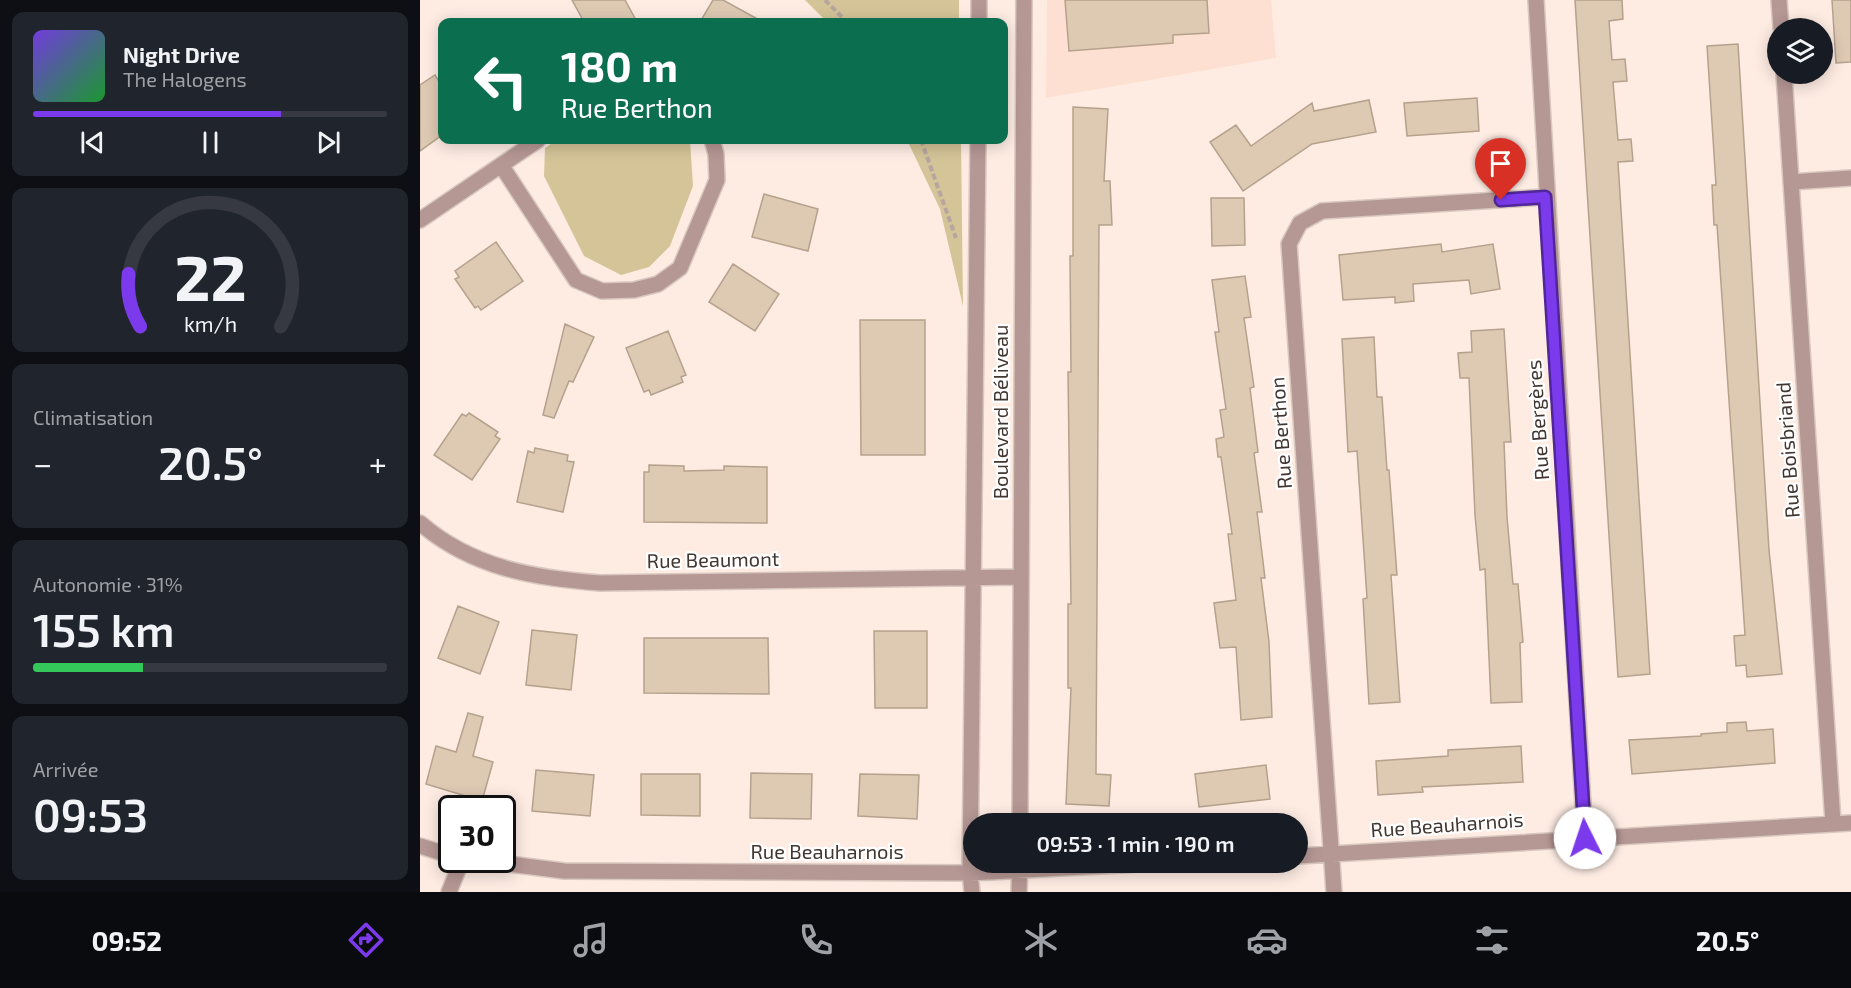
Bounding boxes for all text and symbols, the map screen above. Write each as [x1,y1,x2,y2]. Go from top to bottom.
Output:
map controls [1767,18,1833,84]
button: layers [1767,18,1833,84]
text: 180 m [561,40,678,90]
text: Night Drive [123,41,240,67]
icon: left [462,42,540,120]
text: The Halogens [123,67,247,91]
text: Rue Berthon [561,91,713,123]
icon: previous [76,126,109,159]
icon: pause [194,126,227,159]
icon: next [312,126,345,159]
pin [1475,138,1526,200]
icon: arrive [1484,147,1517,180]
text: 22 [174,239,246,314]
text: km/h [183,311,237,336]
street label: Boulevard Béliveau [988,325,1012,499]
street label: Rue Bergères [1521,359,1553,481]
street label: Rue Berthon [1264,376,1296,490]
street label: Rue Boisbriand [1770,381,1804,519]
text: Climatisation [33,405,153,429]
text: 20.5° [158,435,263,489]
text: − [33,443,52,483]
text: + [369,443,387,483]
street label: Rue Beaumont [646,546,780,572]
text: Autonomie · 31% [33,572,183,596]
text: 155 km [33,602,174,656]
text: Arrivée [33,757,98,781]
text: 09:53 [33,787,148,841]
speed limit sign: 30 [438,795,516,873]
position arrow [1553,806,1617,870]
street label: Rue Beauharnois [1370,807,1524,841]
text: 09:53 · 1 min · 190 m [1036,830,1235,856]
street label: Rue Beauharnois [750,839,904,863]
icon: directions [345,919,387,961]
icon: music [570,919,612,961]
icon: phone [795,919,837,961]
icon: climate [1020,919,1062,961]
icon: car [1246,919,1288,961]
icon: filters [1471,919,1513,961]
text: 09:52 [92,924,162,956]
text: 20.5° [1696,924,1759,956]

